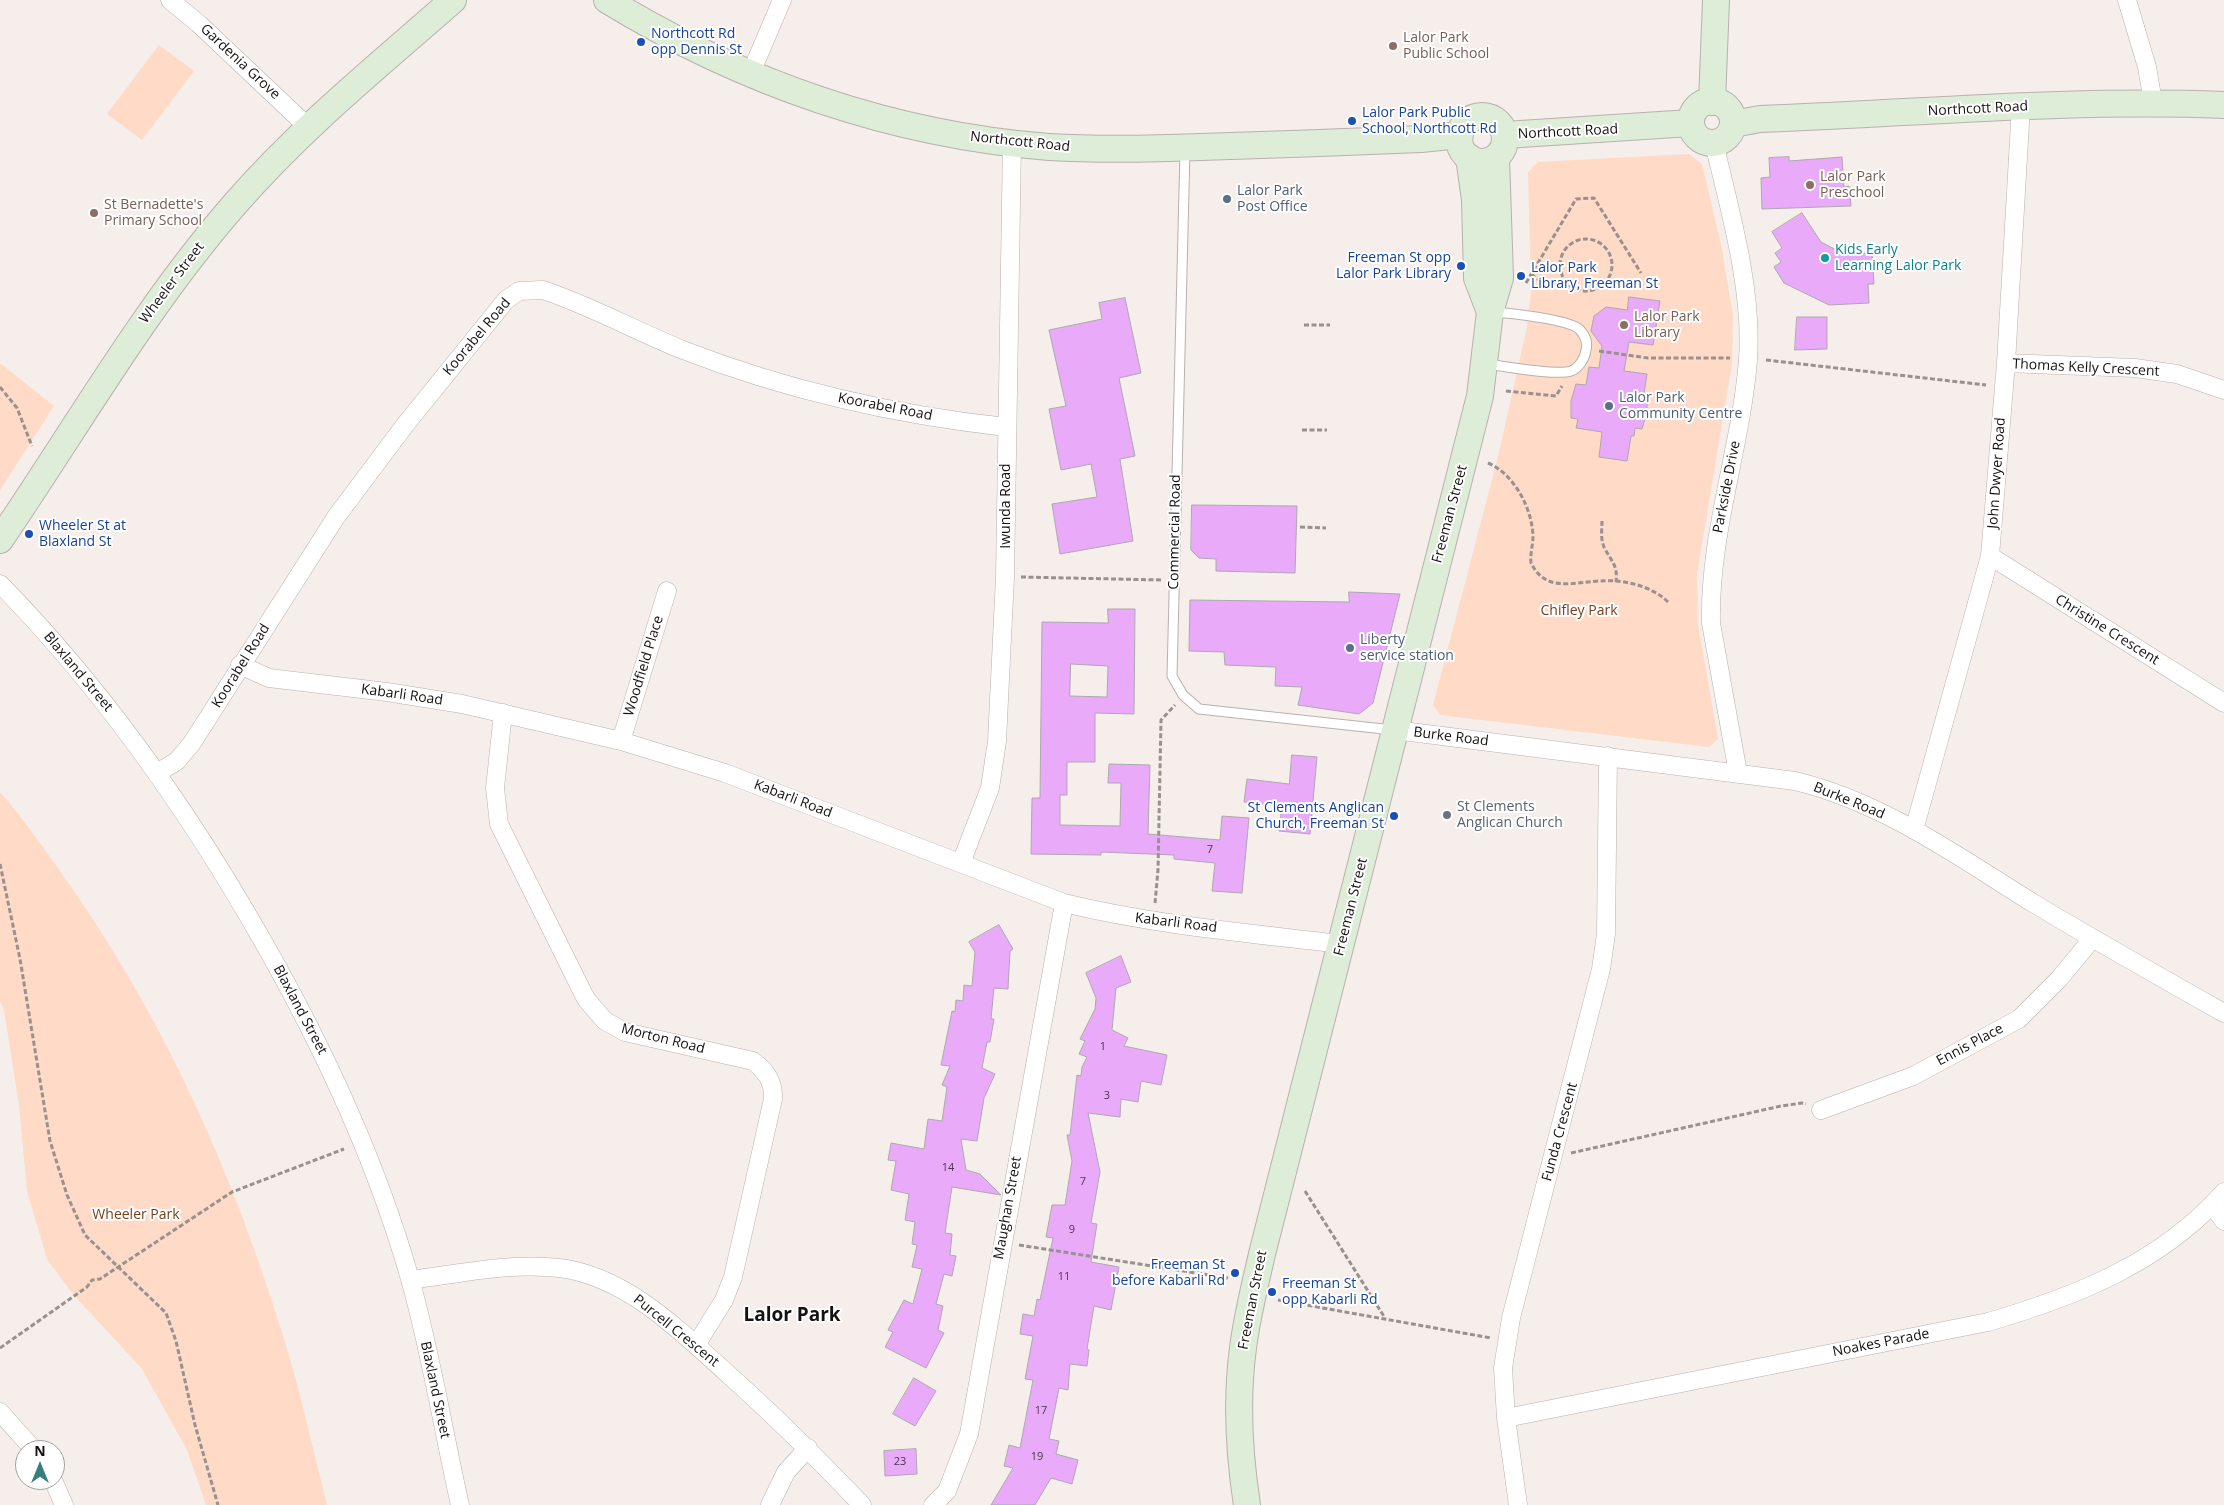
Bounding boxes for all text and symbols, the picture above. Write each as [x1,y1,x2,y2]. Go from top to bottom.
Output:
street label: Gardenia Grove [197,21,283,103]
place label: Northcott Rd opp Dennis St [651,26,742,58]
place label: Lalor Park Public School [1403,30,1489,62]
marker: Northcott Rd opp Dennis St [635,36,647,48]
marker: Lalor Park Public School [1387,40,1399,52]
street label: Northcott Road [1927,98,2029,120]
place label: Lalor Park Public School, Northcott Rd [1362,105,1497,138]
marker: Lalor Park Public School, Northcott Rd [1346,115,1358,127]
street label: Northcott Road [1517,121,1619,143]
street label: Northcott Road [969,128,1071,156]
place label: Lalor Park Preschool [1820,169,1886,202]
marker: Lalor Park Preschool [1804,179,1816,191]
place label: Lalor Park Post Office [1237,183,1308,216]
marker: Lalor Park Post Office [1221,193,1233,205]
place label: St Bernadette's Primary School [104,197,203,230]
marker: St Bernadette's Primary School [88,207,100,219]
street label: Wheeler Street [136,239,208,327]
place label: Kids Early Learning Lalor Park [1835,242,1961,274]
place label: Freeman St opp Lalor Park Library [1336,250,1451,282]
marker: Kids Early Learning Lalor Park [1819,252,1831,264]
marker: Freeman St opp Lalor Park Library [1455,260,1467,272]
place label: Lalor Park Library, Freeman St [1531,260,1658,292]
marker: Lalor Park Library, Freeman St [1515,270,1527,282]
street label: Koorabel Road [440,295,514,379]
place label: Lalor Park Library [1634,309,1700,342]
marker: Lalor Park Library [1618,319,1630,331]
street label: Thomas Kelly Crescent [2012,356,2160,380]
street label: Koorabel Road [836,390,934,424]
place label: Lalor Park Community Centre [1619,390,1742,422]
marker: Lalor Park Community Centre [1603,400,1615,412]
street label: John Dwyer Road [1985,417,2009,529]
street label: Parkside Drive [1710,439,1744,535]
street label: Iwunda Road [998,463,1014,549]
street label: Freeman Street [1429,463,1471,565]
street label: Commercial Road [1166,474,1184,590]
place label: Wheeler St at Blaxland St [39,518,126,550]
marker: Wheeler St at Blaxland St [23,528,35,540]
street label: Christine Crescent [2052,591,2162,669]
park label: Chifley Park [1541,603,1617,619]
street label: Woodfield Place [621,614,667,718]
street label: Koorabel Road [208,621,274,711]
street label: Blaxland Street [40,629,116,715]
place label: Liberty service station [1360,632,1454,664]
marker: Liberty service station [1344,642,1356,654]
street label: Kabarli Road [360,681,444,709]
street label: Burke Road [1412,724,1490,750]
street label: Kabarli Road [751,776,835,822]
street label: Burke Road [1811,779,1887,823]
place label: St Clements Anglican Church [1457,799,1563,832]
place label: St Clements Anglican Church, Freeman St [1248,800,1384,832]
marker: St Clements Anglican Church [1441,809,1453,821]
marker: St Clements Anglican Church, Freeman St [1388,810,1400,822]
house number: 7 [1207,843,1213,857]
street label: Freeman Street [1331,856,1371,958]
street label: Kabarli Road [1134,910,1218,936]
street label: Blaxland Street [269,962,331,1058]
street label: Morton Road [619,1020,707,1058]
street label: Ennis Place [1934,1020,2006,1070]
house number: 1 [1100,1040,1106,1054]
street label: Funda Crescent [1539,1081,1581,1183]
house number: 3 [1104,1089,1110,1103]
street label: Maughan Street [991,1155,1025,1261]
house number: 14 [942,1161,954,1175]
house number: 7 [1080,1175,1086,1189]
park label: Wheeler Park [92,1207,180,1223]
house number: 9 [1069,1223,1075,1237]
street label: Freeman Street [1235,1249,1271,1351]
place label: Freeman St before Kabarli Rd [1112,1257,1225,1290]
marker: Freeman St before Kabarli Rd [1229,1267,1241,1279]
house number: 11 [1058,1270,1070,1284]
place label: Freeman St opp Kabarli Rd [1282,1276,1378,1308]
marker: Freeman St opp Kabarli Rd [1266,1286,1278,1298]
street label: Purcell Crescent [630,1291,722,1371]
district label: Lalor Park [743,1305,841,1327]
street label: Noakes Parade [1831,1325,1931,1361]
street label: Blaxland Street [417,1340,453,1440]
house number: 17 [1035,1404,1047,1418]
north arrow [15,1440,65,1490]
text: N [34,1441,46,1460]
house number: 19 [1031,1450,1043,1464]
house number: 23 [894,1455,906,1469]

